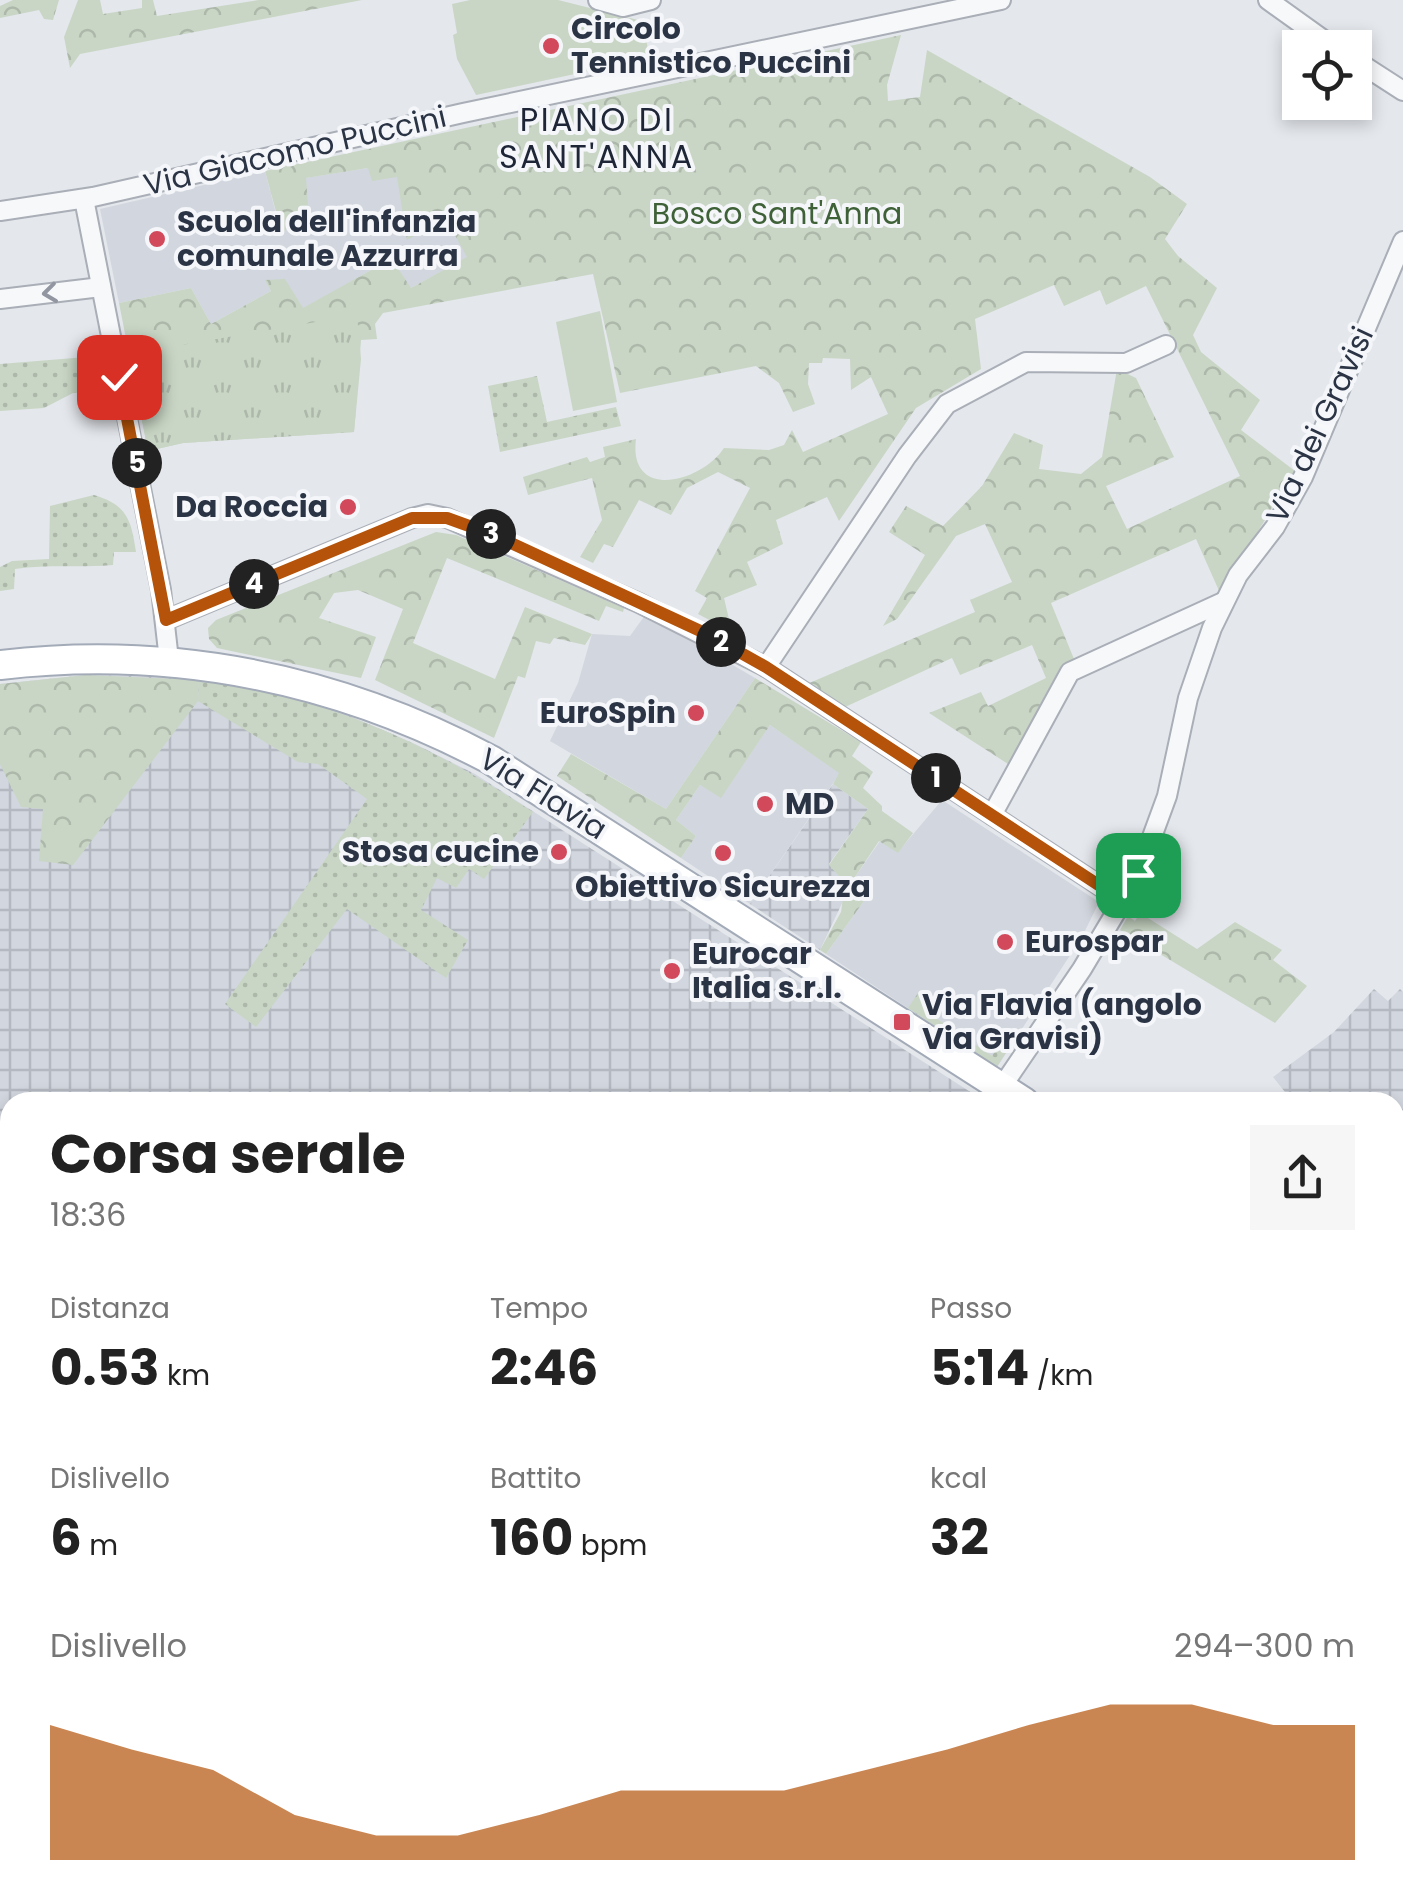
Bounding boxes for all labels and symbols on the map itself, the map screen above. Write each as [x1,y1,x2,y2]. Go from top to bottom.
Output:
place label: Circolo Tennistico Puccini [571,7,851,84]
marker: Circolo Tennistico Puccini [540,35,562,57]
street label: Via Giacomo Puccini [139,95,450,206]
district label: PIANO DI SANT'ANNA [499,97,695,179]
park label: Bosco Sant'Anna [652,192,902,235]
place label: Scuola dell'infanzia comunale Azzurra [177,200,476,277]
marker: Scuola dell'infanzia comunale Azzurra [146,228,168,250]
one-way arrow [42,282,58,303]
street label: Via dei Gravisi [1255,320,1384,530]
pin [77,335,162,420]
pin: 5 [112,438,162,488]
place label: Da Roccia [175,485,328,528]
marker: Da Roccia [337,496,359,518]
pin: 3 [466,509,516,559]
pin: 4 [229,559,279,609]
pin: 2 [696,617,746,667]
place label: EuroSpin [540,691,676,734]
marker: EuroSpin [685,702,707,724]
street label: Via Flavia [471,737,615,850]
pin: 1 [911,753,961,803]
place label: MD [785,782,834,825]
marker: MD [754,793,776,815]
place label: Stosa cucine [342,830,539,873]
pin [1096,833,1181,918]
marker: Stosa cucine [548,841,570,863]
marker: Obiettivo Sicurezza [712,842,734,864]
place label: Obiettivo Sicurezza [575,865,871,908]
place label: Eurospar [1025,920,1164,963]
marker: Eurospar [994,931,1016,953]
place label: Eurocar Italia s.r.l. [692,932,842,1009]
marker: Eurocar Italia s.r.l. [661,960,683,982]
place label: Via Flavia (angolo Via Gravisi) [922,983,1202,1060]
marker: Via Flavia (angolo Via Gravisi) [891,1011,913,1033]

